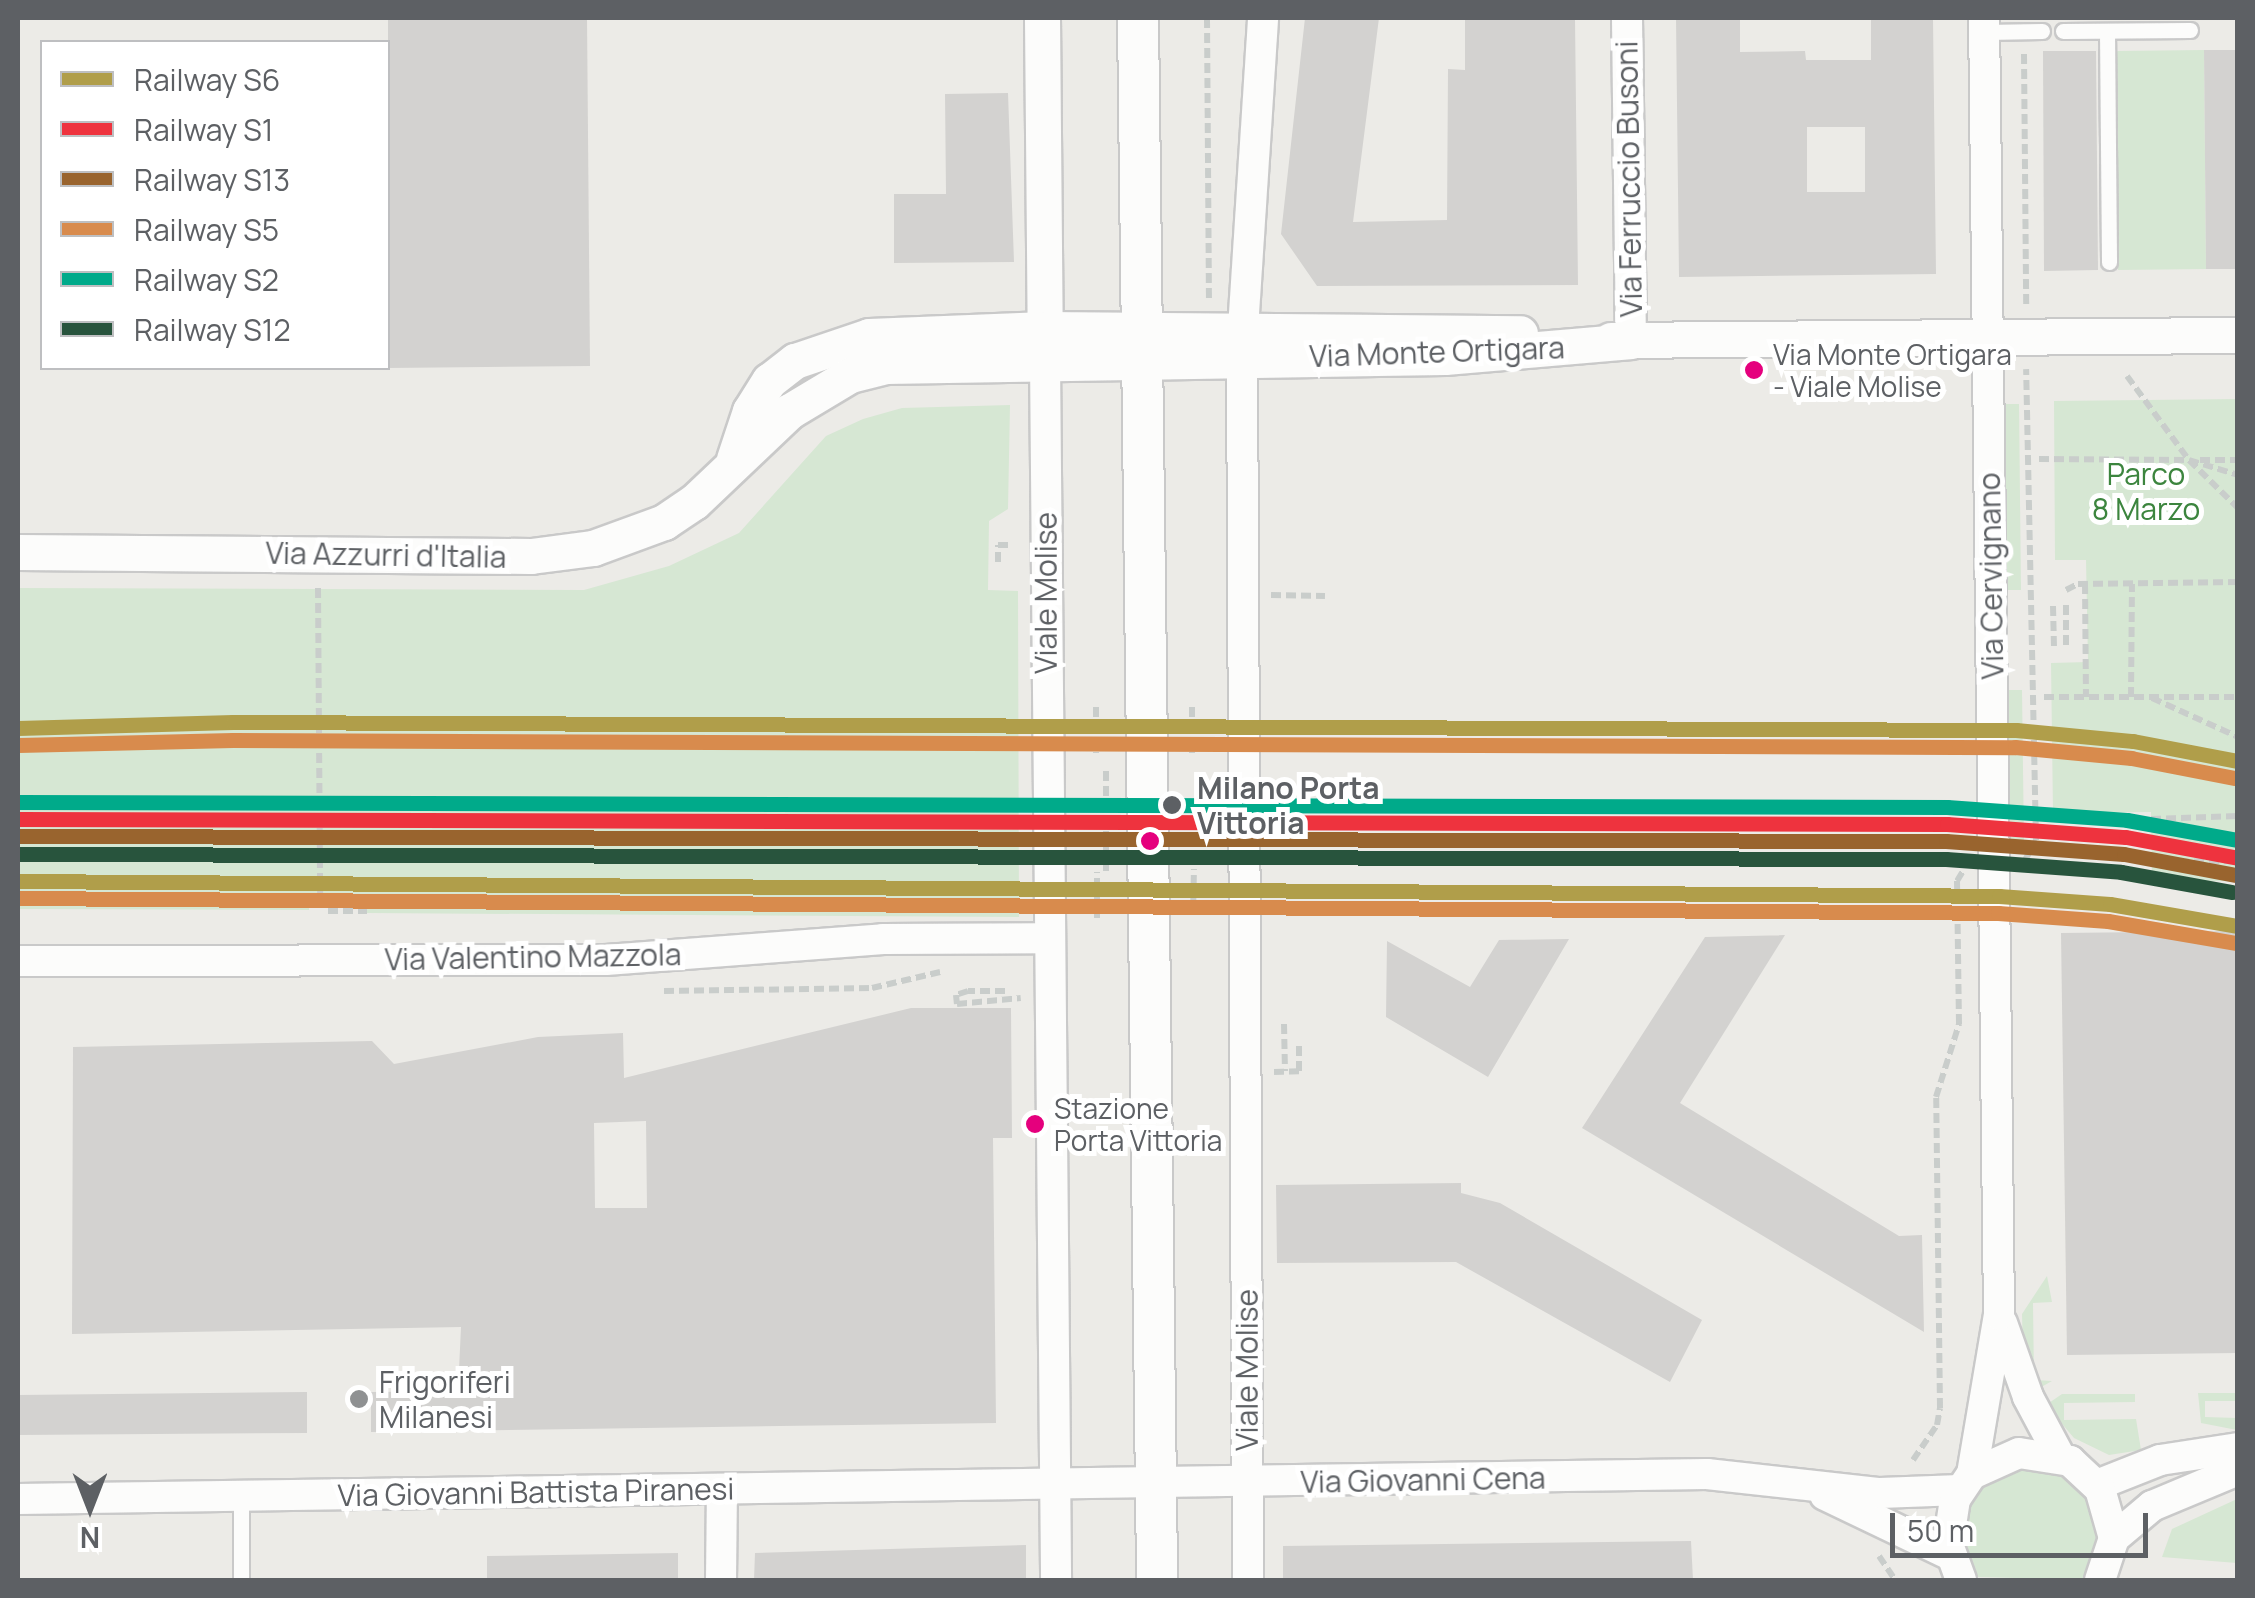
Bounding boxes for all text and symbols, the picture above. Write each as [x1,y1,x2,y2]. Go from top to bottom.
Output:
legend [40,40,390,370]
street label: Via Ferruccio Busoni [1609,41,1649,317]
text: Railway S6 [134,59,280,100]
text: Railway S1 [134,109,274,150]
text: Railway S13 [134,159,290,200]
text: Railway S5 [134,209,279,250]
text: Railway S2 [134,259,279,300]
text: Railway S12 [134,309,291,350]
street label: Via Monte Ortigara [1309,330,1565,374]
place label: Via Monte Ortigara - Viale Molise [1773,337,2012,403]
marker: Via Monte Ortigara - Viale Molise [1744,360,1764,380]
park label: Parco 8 Marzo [2092,456,2200,526]
street label: Via Cervignano [1971,472,2011,680]
street label: Viale Molise [1028,512,1064,674]
street label: Via Azzurri d'Italia [265,535,507,575]
place label: Milano Porta Vittoria [1197,770,1379,840]
marker: Milano Porta Vittoria [1156,789,1188,821]
unlabelled marker [1140,831,1160,851]
street label: Via Valentino Mazzola [384,936,682,978]
place label: Stazione Porta Vittoria [1054,1091,1222,1157]
marker: Stazione Porta Vittoria [1025,1114,1045,1134]
street label: Viale Molise [1229,1289,1265,1451]
place label: Frigoriferi Milanesi [379,1364,511,1434]
marker: Frigoriferi Milanesi [348,1388,370,1410]
north arrow [40,1458,140,1558]
street label: Via Giovanni Cena [1300,1460,1546,1500]
street label: Via Giovanni Battista Piranesi [337,1471,735,1513]
scale bar [1895,1493,2152,1555]
text: 50 m [1907,1510,1974,1551]
text: N [80,1519,100,1557]

